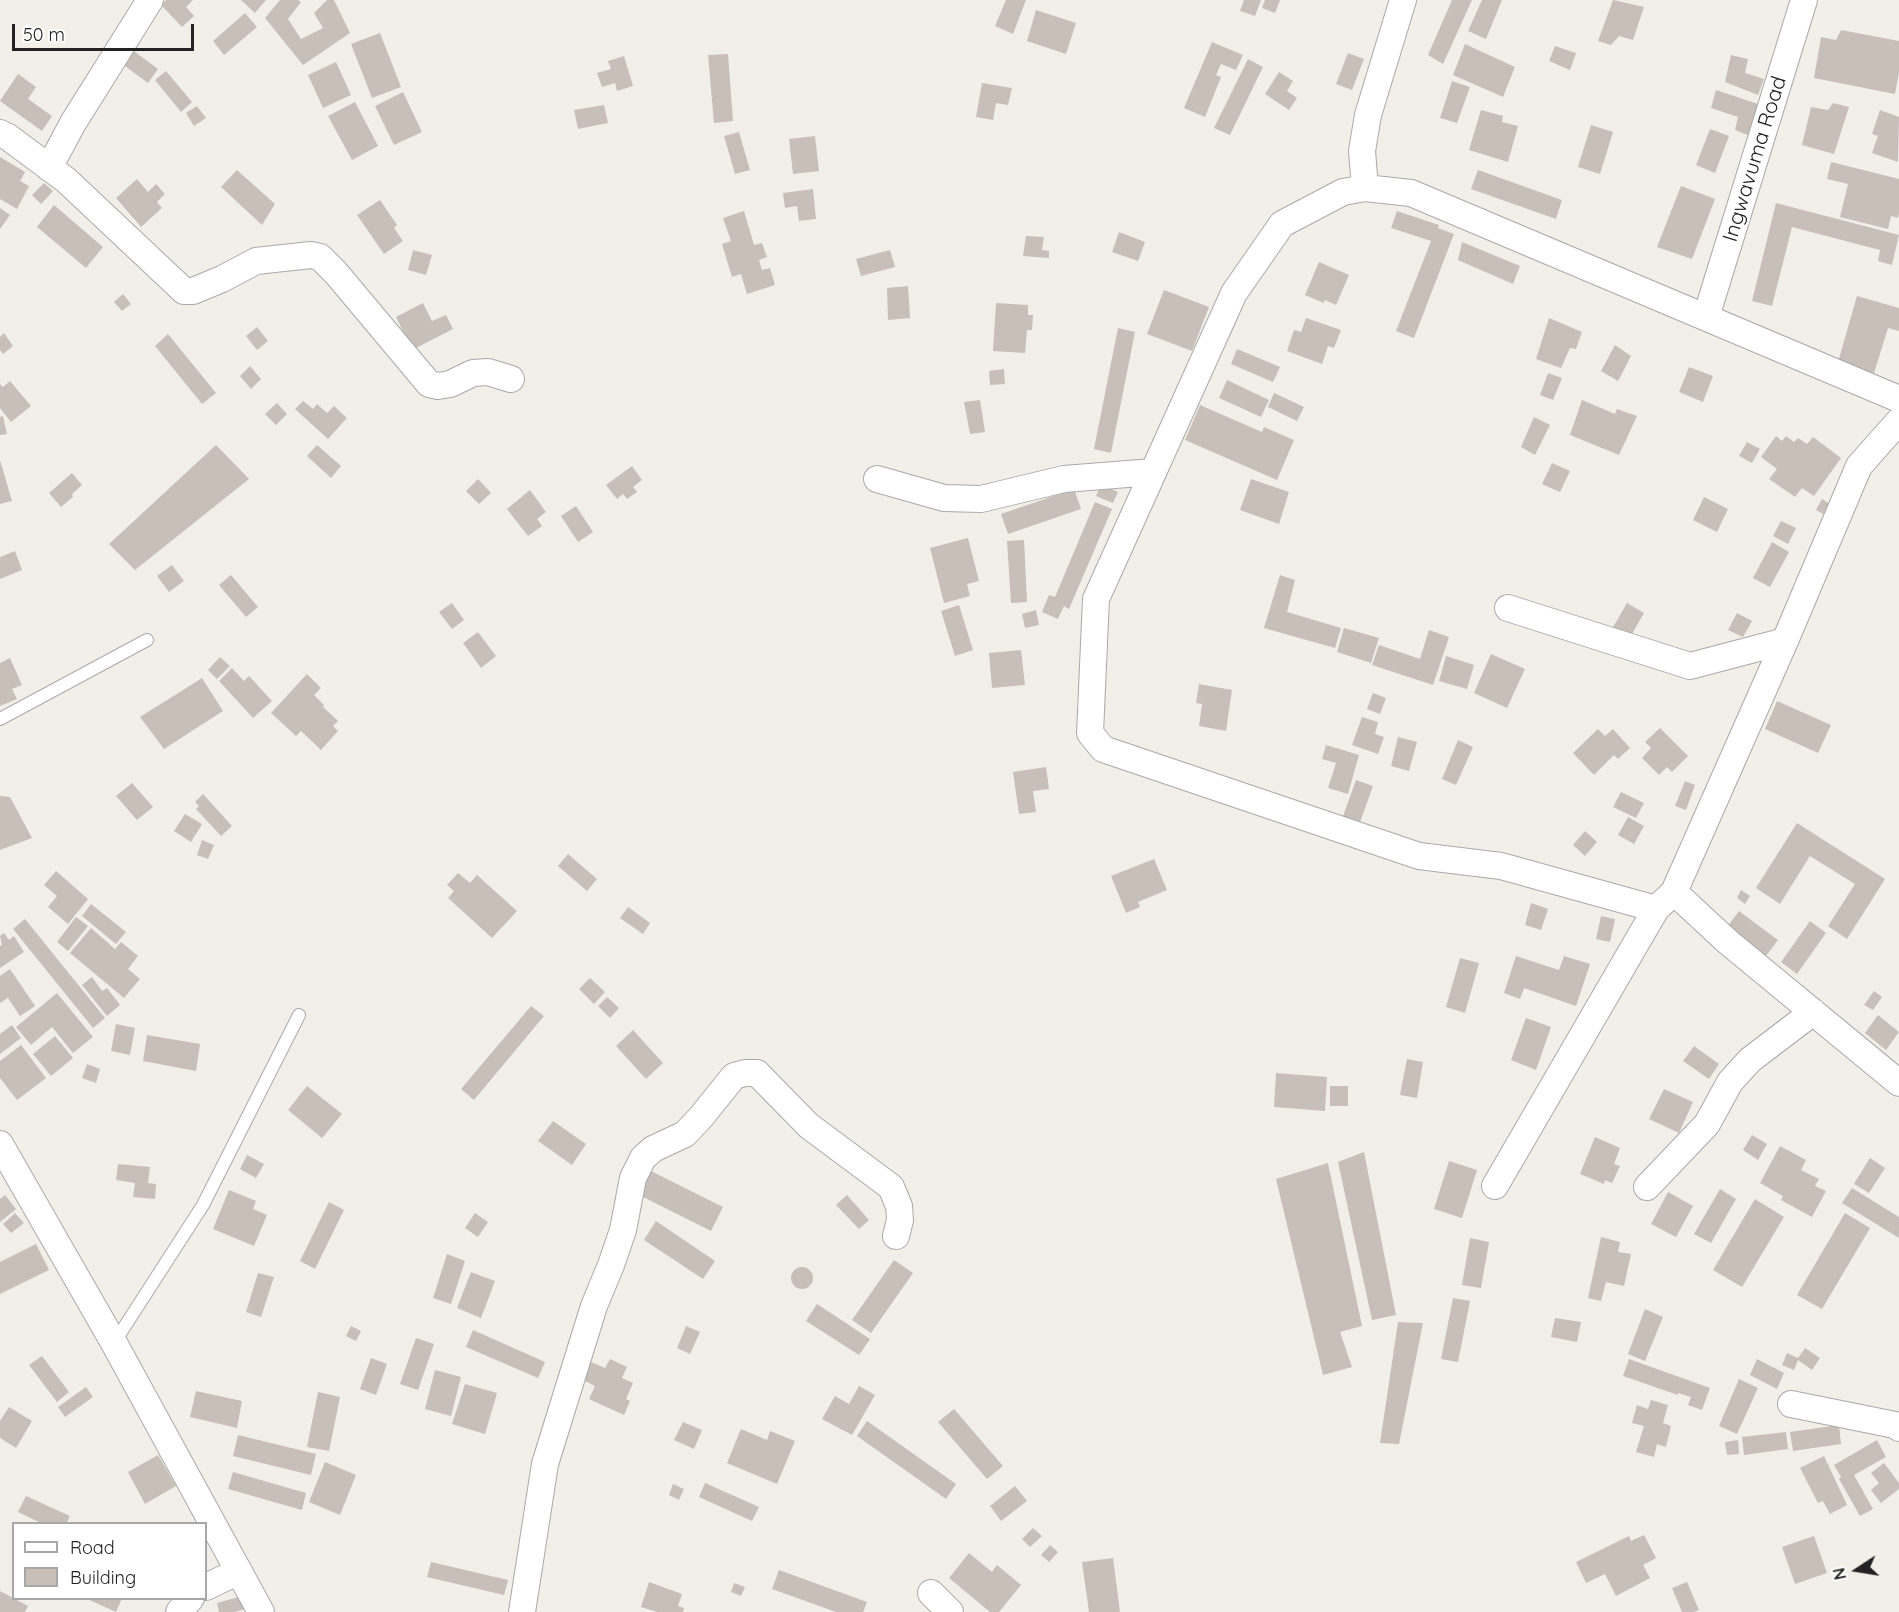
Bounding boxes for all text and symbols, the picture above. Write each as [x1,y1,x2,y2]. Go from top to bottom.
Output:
scale bar [15,12,196,50]
text: 50 m [23,23,65,46]
street label: Ingwavuma Road [1718,73,1792,245]
legend [12,1522,207,1600]
text: Road [70,1536,115,1559]
north arrow [1827,1540,1887,1600]
text: Building [70,1566,136,1589]
text: N [1828,1566,1850,1582]

